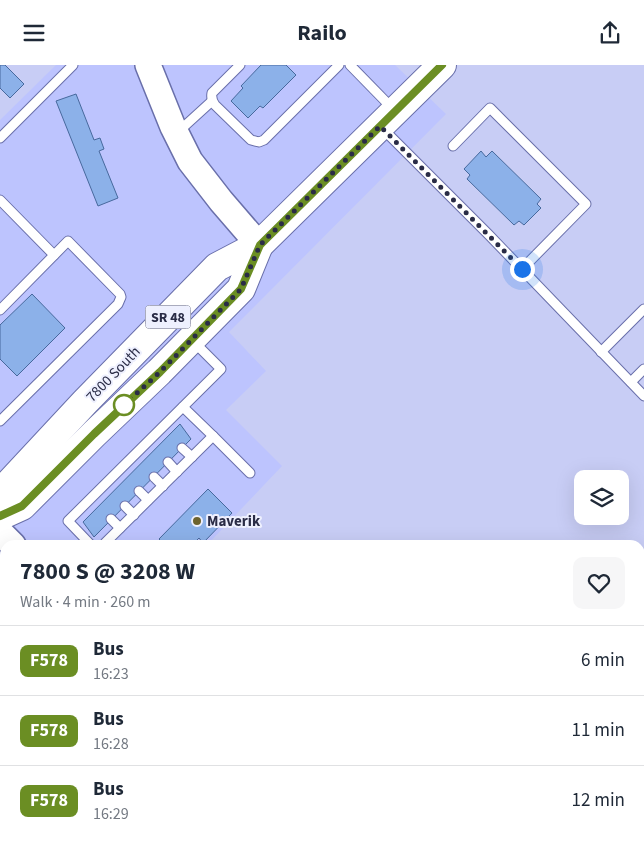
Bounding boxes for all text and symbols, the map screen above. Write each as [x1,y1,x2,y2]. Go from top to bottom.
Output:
text: Railo [297,17,347,49]
icon: menu [20,19,48,47]
icon: share [596,19,624,47]
your location [510,257,535,282]
road number: SR 48 [146,305,190,329]
street label: 7800 South [81,342,145,407]
unlabelled marker [113,394,135,416]
map controls [574,470,629,525]
button: layers [574,470,629,525]
place label: Maverik [207,511,261,532]
marker: Maverik [191,515,203,527]
text: 7800 S @ 3208 W [20,554,195,589]
button: heart [573,557,625,609]
text: Walk · 4 min · 260 m [20,591,151,613]
text: Bus [93,636,124,663]
text: 6 min [581,647,625,674]
text: F578 [30,648,68,673]
text: 16:23 [93,663,129,685]
text: Bus [93,706,124,733]
text: 11 min [571,717,625,744]
text: F578 [30,718,68,743]
text: 16:28 [93,733,129,755]
text: Bus [93,776,124,803]
text: 12 min [571,787,625,814]
text: F578 [30,788,68,813]
text: 16:29 [93,803,129,825]

